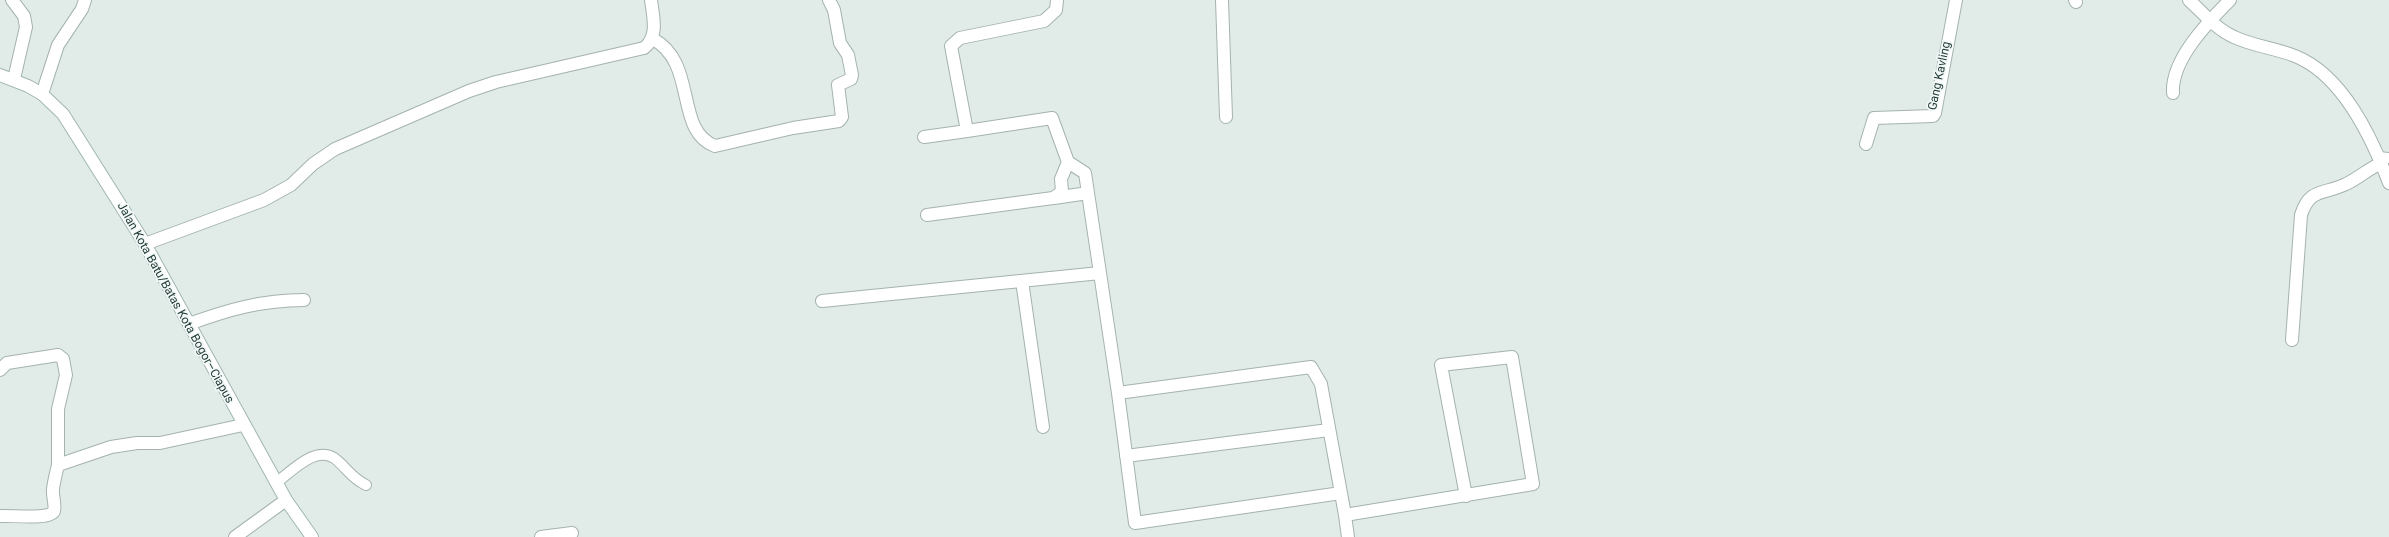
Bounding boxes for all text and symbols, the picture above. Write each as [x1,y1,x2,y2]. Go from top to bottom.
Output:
street label: Gang Kavling [1926,40,1954,112]
street label: Jalan Kota Batu/Batas Kota Bogor–Ciapus [114,200,236,406]

